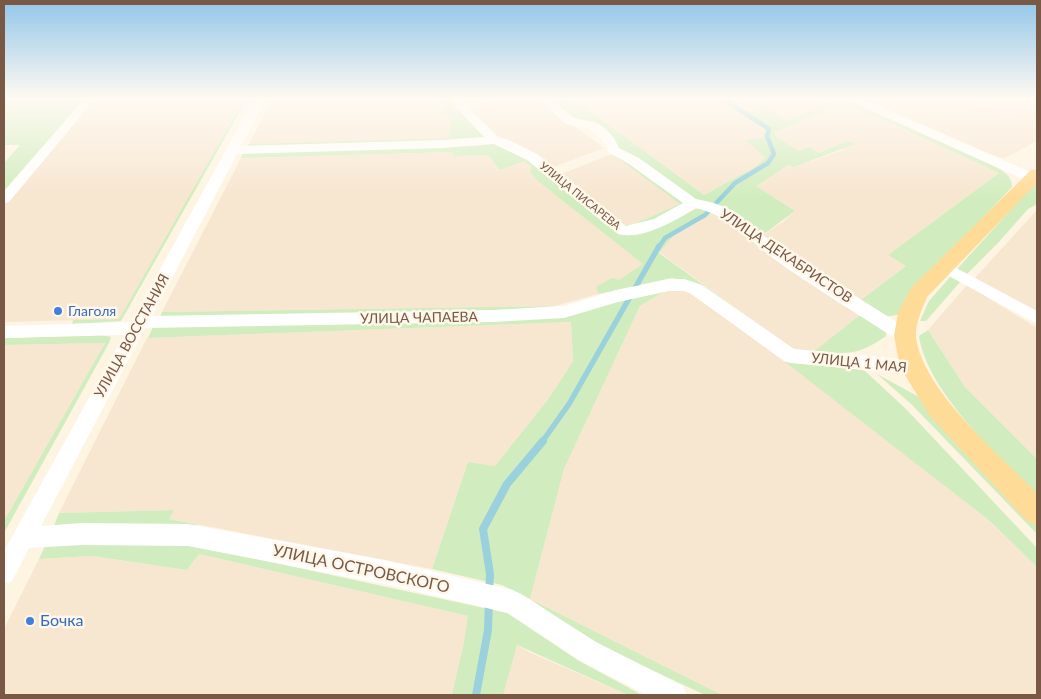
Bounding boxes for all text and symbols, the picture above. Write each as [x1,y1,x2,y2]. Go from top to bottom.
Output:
street label: УЛИЦА ПИСАРЕВА [537,159,623,233]
street label: УЛИЦА ДЕКАБРИСТОВ [717,205,855,307]
street label: УЛИЦА ВОССТАНИЯ [91,271,173,401]
place label: Глаголя [68,303,116,319]
marker: Глаголя [52,305,64,317]
street label: УЛИЦА ЧАПАЕВА [360,309,478,327]
street label: УЛИЦА 1 МАЯ [810,350,908,376]
street label: УЛИЦА ОСТРОВСКОГО [271,541,451,597]
place label: Бочка [40,611,83,631]
marker: Бочка [24,615,36,627]

